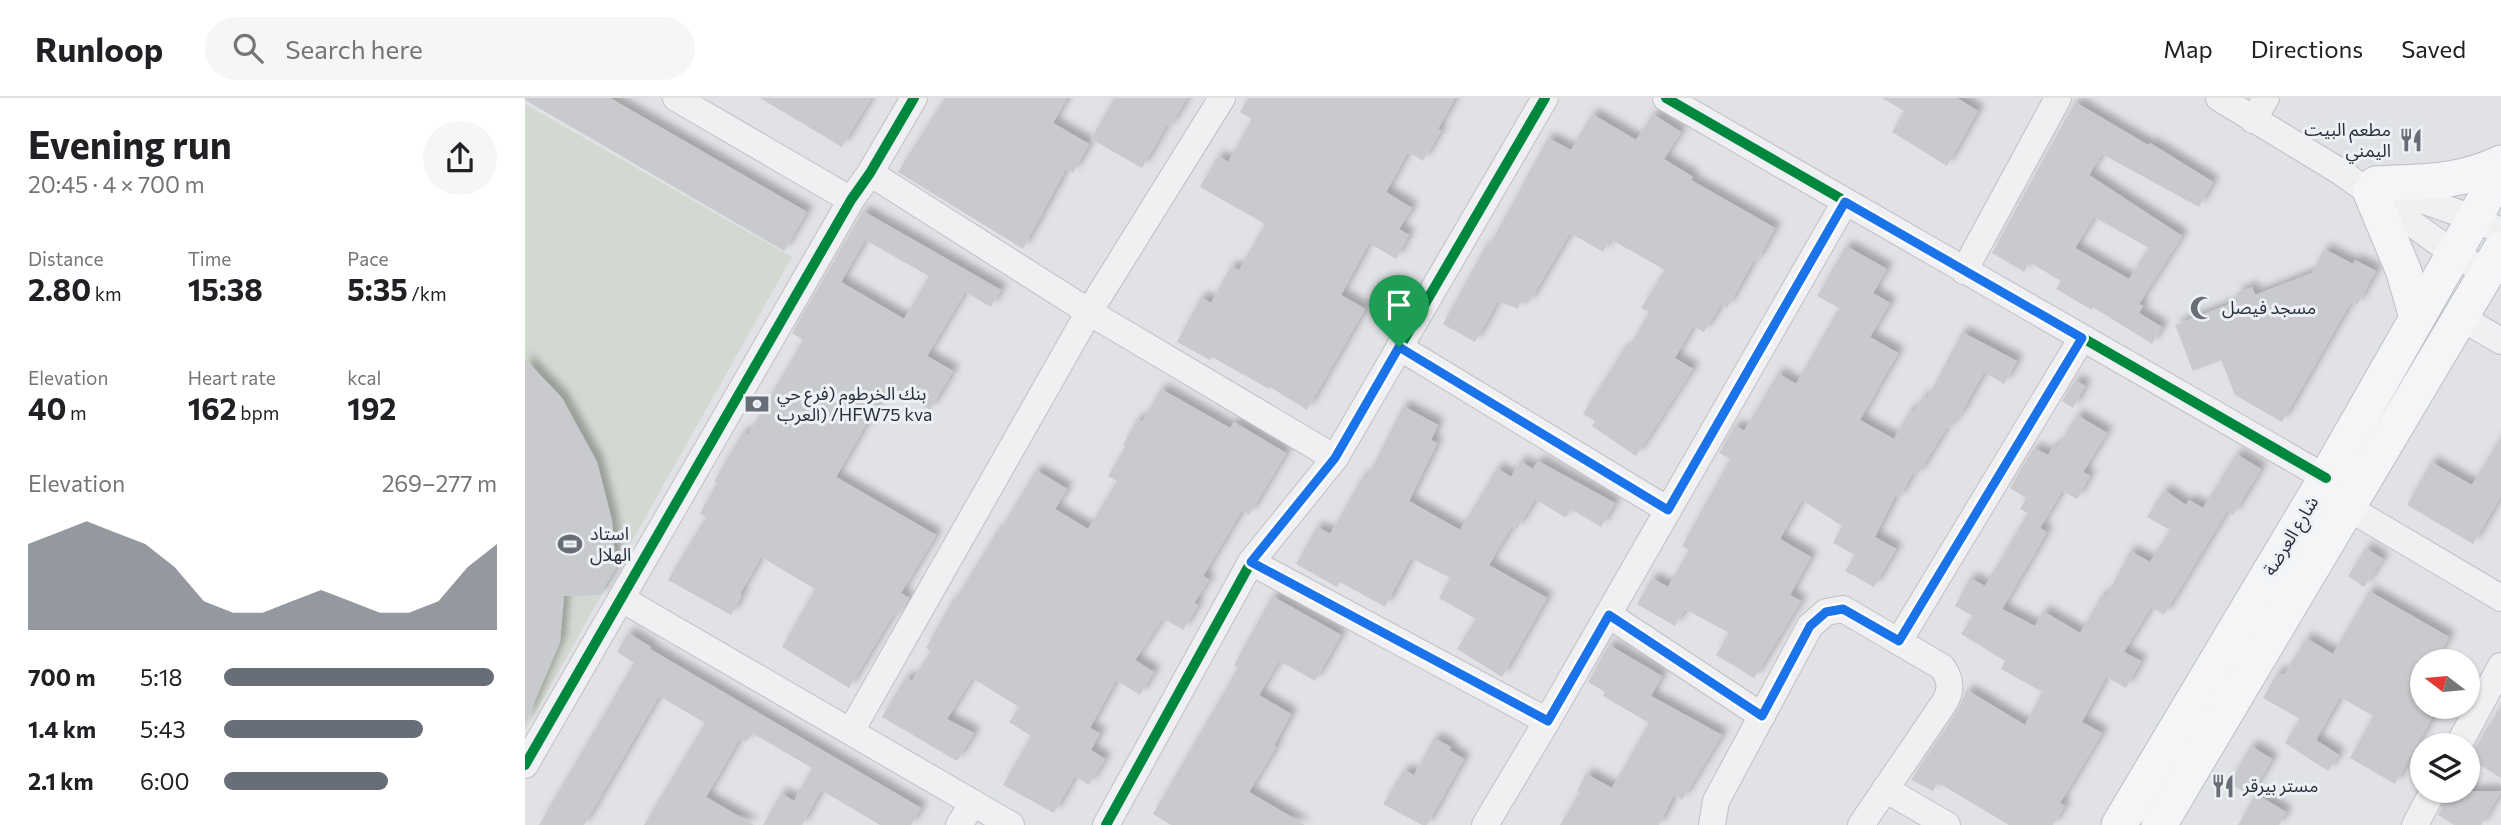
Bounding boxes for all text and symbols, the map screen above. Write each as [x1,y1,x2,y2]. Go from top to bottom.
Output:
search box [205,17,695,80]
text: Runloop [35,28,163,69]
icon: search [229,29,267,67]
text: Search here [285,33,423,64]
text: Map [2163,34,2213,63]
text: Directions [2251,34,2363,63]
text: Saved [2401,34,2466,63]
place label: مطعم البيت اليمني [2304,118,2391,164]
text: Evening run [28,120,232,167]
button: share [423,121,497,195]
restaurant icon: مطعم البيت اليمني [2397,126,2425,154]
text: 20:45 · 4 × 700 m [28,170,205,198]
text: Distance [28,247,104,270]
text: Time [188,247,231,270]
text: Pace [347,247,389,270]
text: 2.80 [28,270,91,307]
text: 15:38 [188,270,263,307]
text: 5:35 [347,270,408,307]
pin [1369,275,1429,347]
text: km [91,282,122,305]
text: /km [408,282,447,305]
icon: arrive [1380,286,1418,324]
mosque icon: مسجد فيصل [2188,294,2216,322]
place label: مسجد فيصل [2222,296,2316,319]
text: Elevation [28,366,108,389]
text: Heart rate [188,366,276,389]
text: kcal [347,366,381,389]
place label: بنك الخرطوم (فرع حي العرب) /HFW75 kva [777,382,932,426]
text: 40 [28,389,66,426]
text: 162 [188,389,237,426]
text: 192 [347,389,396,426]
bank icon: بنك الخرطوم (فرع حي العرب) /HFW75 kva [743,390,771,418]
text: m [66,401,87,424]
text: bpm [237,401,279,424]
text: Elevation [28,469,125,497]
text: 269–277 m [382,469,497,497]
street label: شارع العرضة [2258,492,2326,581]
place label: استاد الهلال [590,522,631,566]
sports icon: استاد الهلال [556,530,584,558]
north arrow [2410,649,2480,719]
map controls [2410,649,2480,803]
text: 700 m [28,663,96,691]
text: 5:18 [140,663,182,691]
text: 1.4 km [28,715,96,743]
text: 5:43 [140,715,186,743]
button: layers [2410,733,2480,803]
text: 2.1 km [28,767,94,795]
text: 6:00 [140,767,189,795]
restaurant icon: مستر بيرقر [2209,772,2237,800]
place label: مستر بيرقر [2242,774,2318,797]

